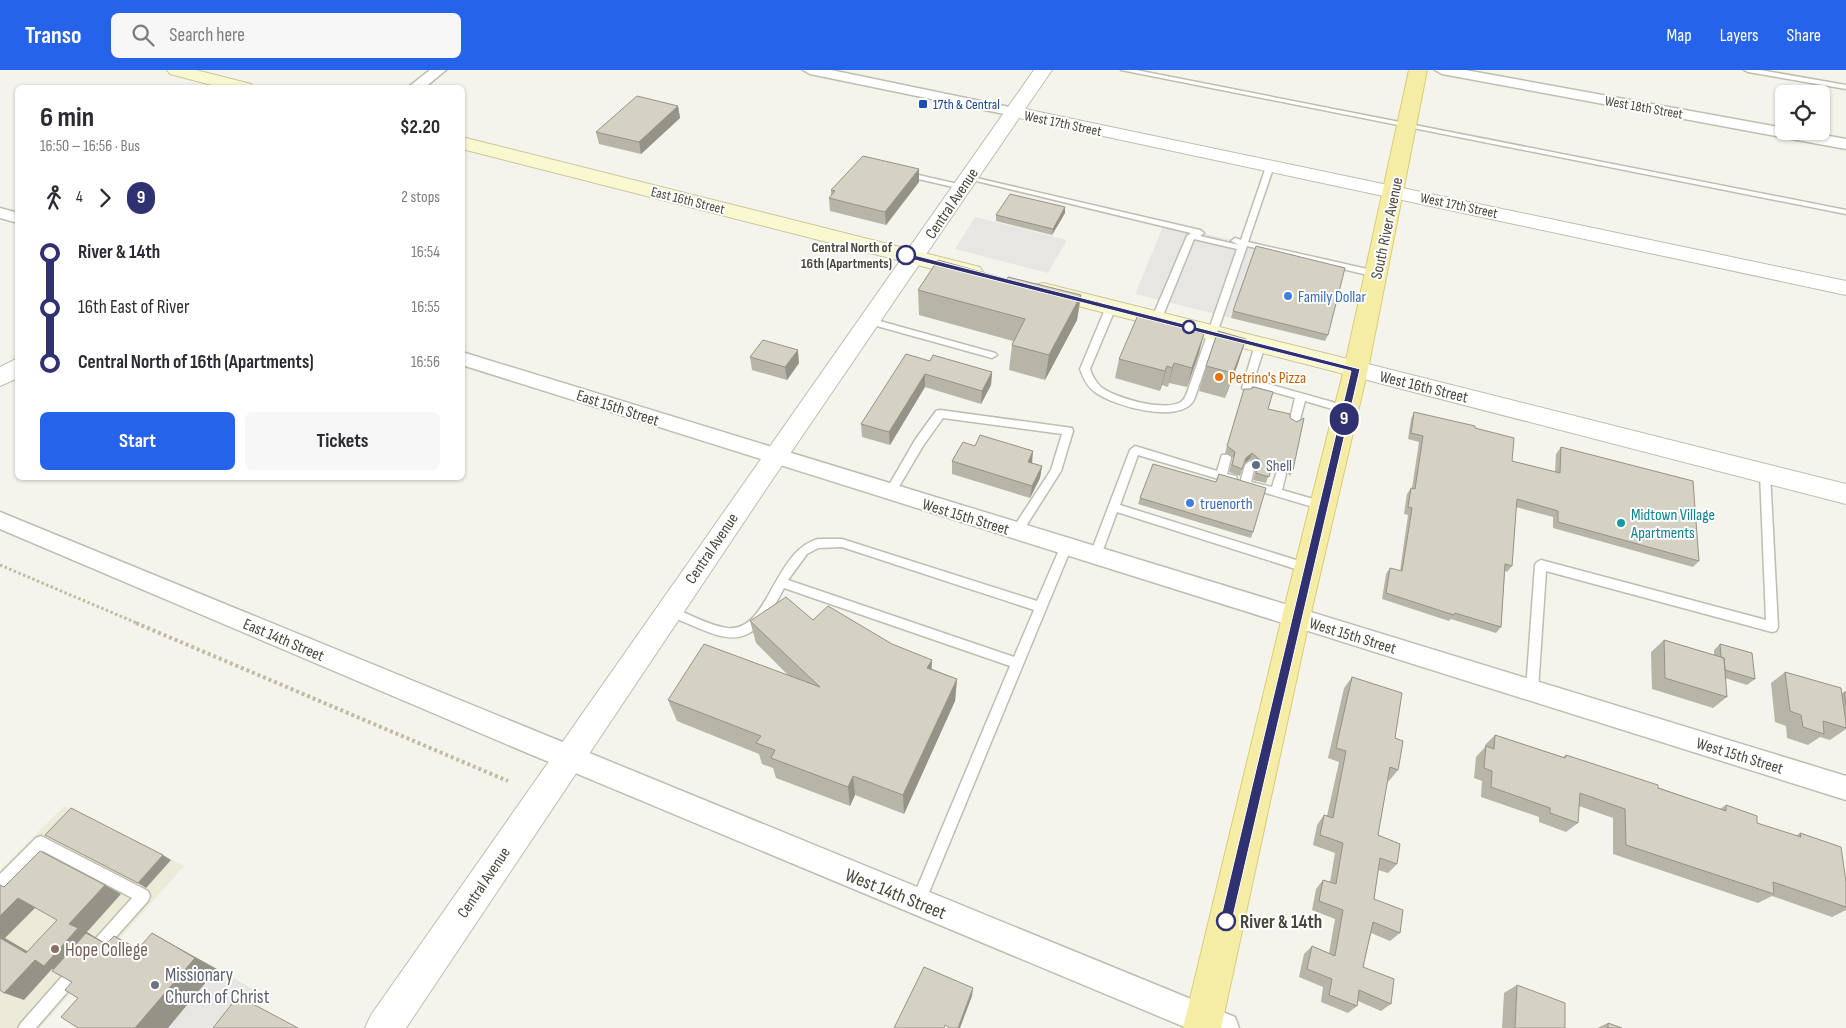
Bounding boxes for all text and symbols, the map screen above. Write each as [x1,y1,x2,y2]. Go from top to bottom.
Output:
search box [111,13,461,58]
text: Transo [25,21,81,50]
icon: search [129,21,157,49]
text: Search here [169,24,245,47]
text: Map [1667,25,1692,46]
text: Layers [1720,25,1759,46]
text: Share [1787,25,1821,46]
map controls [1775,85,1830,140]
button: locate [1775,85,1830,140]
street label: West 18th Street [1603,92,1684,123]
place label: 17th & Central [933,96,1000,113]
marker: 17th & Central [917,98,929,110]
text: 6 min [40,101,94,134]
street label: West 17th Street [1023,107,1103,140]
text: $2.20 [400,116,440,139]
text: 16:50 – 16:56 · Bus [40,137,140,156]
street label: Central Avenue [922,165,983,243]
street label: South River Avenue [1367,176,1408,281]
street label: East 16th Street [649,183,727,218]
icon: walk [40,184,68,212]
icon: forward [91,184,119,212]
text: 9 [137,187,145,208]
text: 4 [76,188,83,207]
text: 2 stops [401,188,440,207]
street label: West 17th Street [1419,189,1499,222]
place label: Central North of 16th (Apartments) [801,239,893,272]
text: River & 14th [78,241,160,264]
text: 16:54 [411,243,440,262]
marker: Central North of 16th (Apartments) [896,245,916,265]
place label: Family Dollar [1298,288,1367,307]
marker: Family Dollar [1282,290,1294,302]
text: 16th East of River [78,296,189,319]
text: 16:55 [412,298,440,317]
unlabelled marker [1182,320,1196,334]
text: Central North of 16th (Apartments) [78,351,314,374]
text: 16:56 [411,353,440,372]
street label: West 16th Street [1377,367,1470,408]
place label: Petrino's Pizza [1229,369,1306,388]
marker: Petrino's Pizza [1213,371,1225,383]
street label: East 15th Street [574,386,661,431]
line badge: 9 [1328,403,1360,435]
text: 9 [1340,408,1348,429]
button: Start [40,412,235,470]
button: Tickets [245,412,440,470]
place label: Shell [1266,457,1292,476]
marker: Shell [1250,459,1262,471]
street label: West 15th Street [920,495,1011,540]
place label: truenorth [1200,495,1253,514]
marker: truenorth [1184,497,1196,509]
place label: Midtown Village Apartments [1630,506,1715,543]
street label: Central Avenue [682,510,743,588]
marker: Midtown Village Apartments [1615,517,1627,529]
street label: West 15th Street [1307,614,1398,659]
street label: East 14th Street [240,615,327,666]
street label: West 15th Street [1694,734,1785,779]
street label: Central Avenue [454,844,515,922]
street label: West 14th Street [842,864,950,925]
marker: River & 14th [1216,911,1236,931]
place label: River & 14th [1240,911,1322,934]
place label: Hope College [65,939,148,962]
marker: Hope College [49,943,61,955]
place label: Missionary Church of Christ [165,964,270,1009]
marker: Missionary Church of Christ [149,979,161,991]

